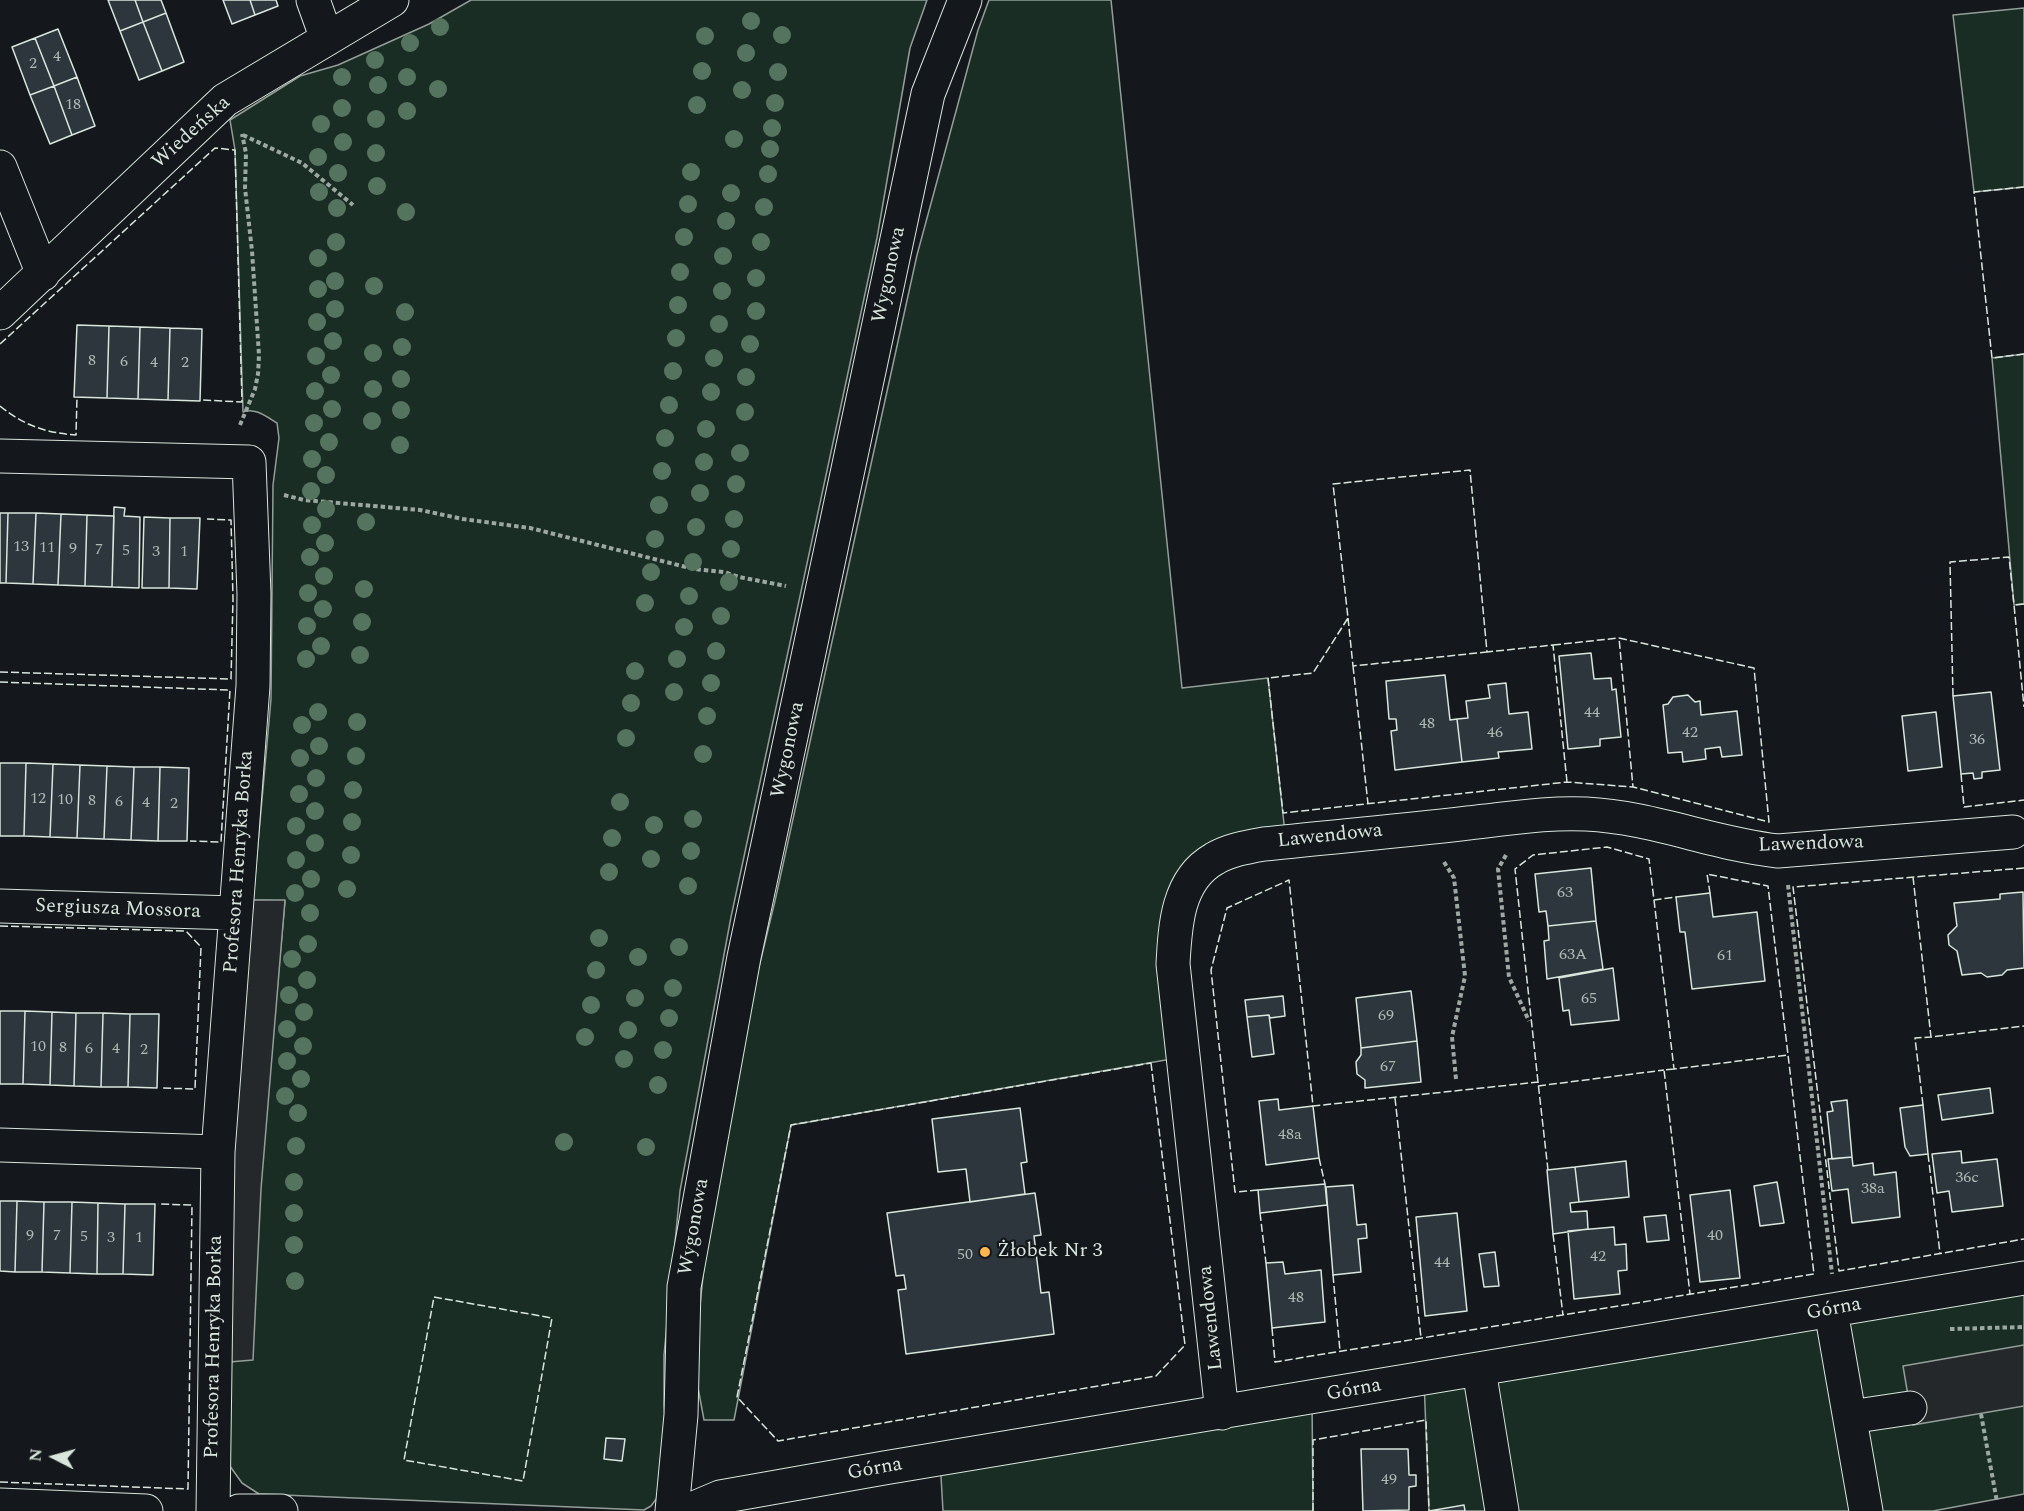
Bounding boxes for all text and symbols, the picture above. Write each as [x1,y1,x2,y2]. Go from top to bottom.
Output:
house number: 4 [53,48,61,68]
house number: 2 [29,55,37,75]
street label: Wiedeńska [148,92,236,174]
house number: 18 [65,96,81,116]
street label: Wygonowa [868,225,912,325]
house number: 8 [88,352,96,372]
house number: 6 [120,353,128,373]
house number: 4 [150,354,158,374]
house number: 2 [181,354,189,374]
house number: 13 [13,538,29,558]
house number: 11 [39,539,55,559]
house number: 9 [69,540,77,560]
house number: 7 [95,541,103,561]
house number: 5 [122,542,130,562]
house number: 3 [152,543,160,563]
house number: 1 [180,543,188,563]
street label: Wygonowa [767,700,811,800]
house number: 44 [1584,704,1600,724]
house number: 48 [1419,715,1435,735]
house number: 46 [1487,724,1503,744]
house number: 42 [1682,724,1698,744]
house number: 36 [1969,731,1985,751]
street label: Profesora Henryka Borka [220,750,260,974]
house number: 12 [30,790,46,810]
house number: 10 [57,791,73,811]
house number: 8 [88,792,96,812]
house number: 6 [115,793,123,813]
house number: 4 [142,794,150,814]
house number: 2 [170,795,178,815]
street label: Lawendowa [1276,820,1384,854]
street label: Lawendowa [1758,831,1864,859]
house number: 63 [1557,884,1573,904]
street label: Sergiusza Mossora [35,895,201,925]
house number: 63A [1559,946,1587,966]
house number: 61 [1717,947,1733,967]
house number: 65 [1581,990,1597,1010]
house number: 69 [1378,1007,1394,1027]
house number: 10 [30,1038,46,1058]
house number: 8 [59,1039,67,1059]
house number: 6 [85,1040,93,1060]
house number: 4 [112,1040,120,1060]
house number: 2 [140,1041,148,1061]
house number: 67 [1380,1058,1396,1078]
house number: 48a [1278,1126,1302,1146]
house number: 36c [1955,1169,1979,1189]
street label: Wygonowa [675,1177,715,1277]
house number: 38a [1861,1180,1885,1200]
house number: 9 [26,1227,34,1247]
house number: 7 [53,1227,61,1247]
house number: 40 [1707,1227,1723,1247]
house number: 5 [80,1228,88,1248]
house number: 3 [107,1229,115,1249]
house number: 1 [135,1229,143,1249]
street label: Profesora Henryka Borka [201,1235,229,1459]
place label: Żłobek Nr 3 [997,1240,1103,1264]
marker: Żłobek Nr 3 [978,1245,992,1259]
house number: 50 [957,1246,973,1266]
house number: 42 [1590,1248,1606,1268]
house number: 44 [1434,1254,1450,1274]
street label: Lawendowa [1195,1264,1229,1372]
house number: 48 [1288,1289,1304,1309]
street label: Górna [1805,1293,1863,1327]
street label: Górna [1325,1374,1383,1408]
north arrow [24,1427,84,1487]
text: N [23,1447,49,1463]
street label: Górna [846,1453,904,1487]
house number: 49 [1381,1471,1397,1491]

